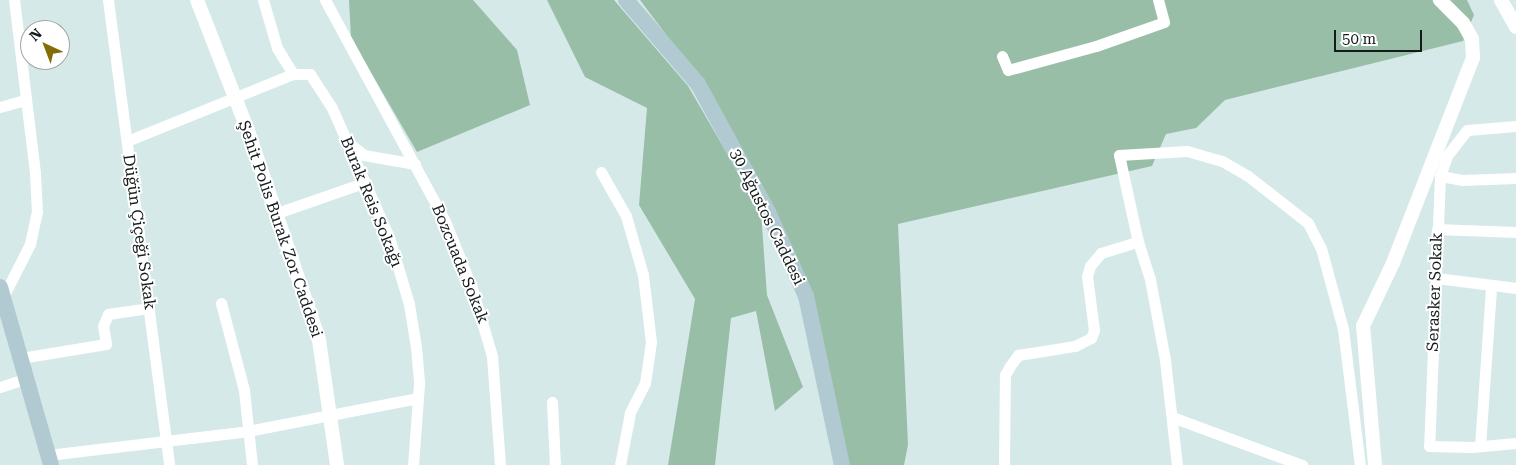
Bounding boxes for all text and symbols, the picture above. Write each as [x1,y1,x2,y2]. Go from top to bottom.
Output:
north arrow [20,20,70,70]
scale bar [1336,20,1424,52]
text: N [26,25,45,44]
text: 50 m [1342,30,1376,48]
street label: Şehit Polis Burak Zor Caddesi [234,118,326,340]
street label: Burak Reis Sokağı [336,134,406,270]
street label: 30 Ağustos Caddesi [726,146,808,288]
street label: Düğün Çiçeği Sokak [119,153,159,311]
street label: Bozcuada Sokak [427,202,493,326]
street label: Serasker Sokak [1423,232,1447,352]

